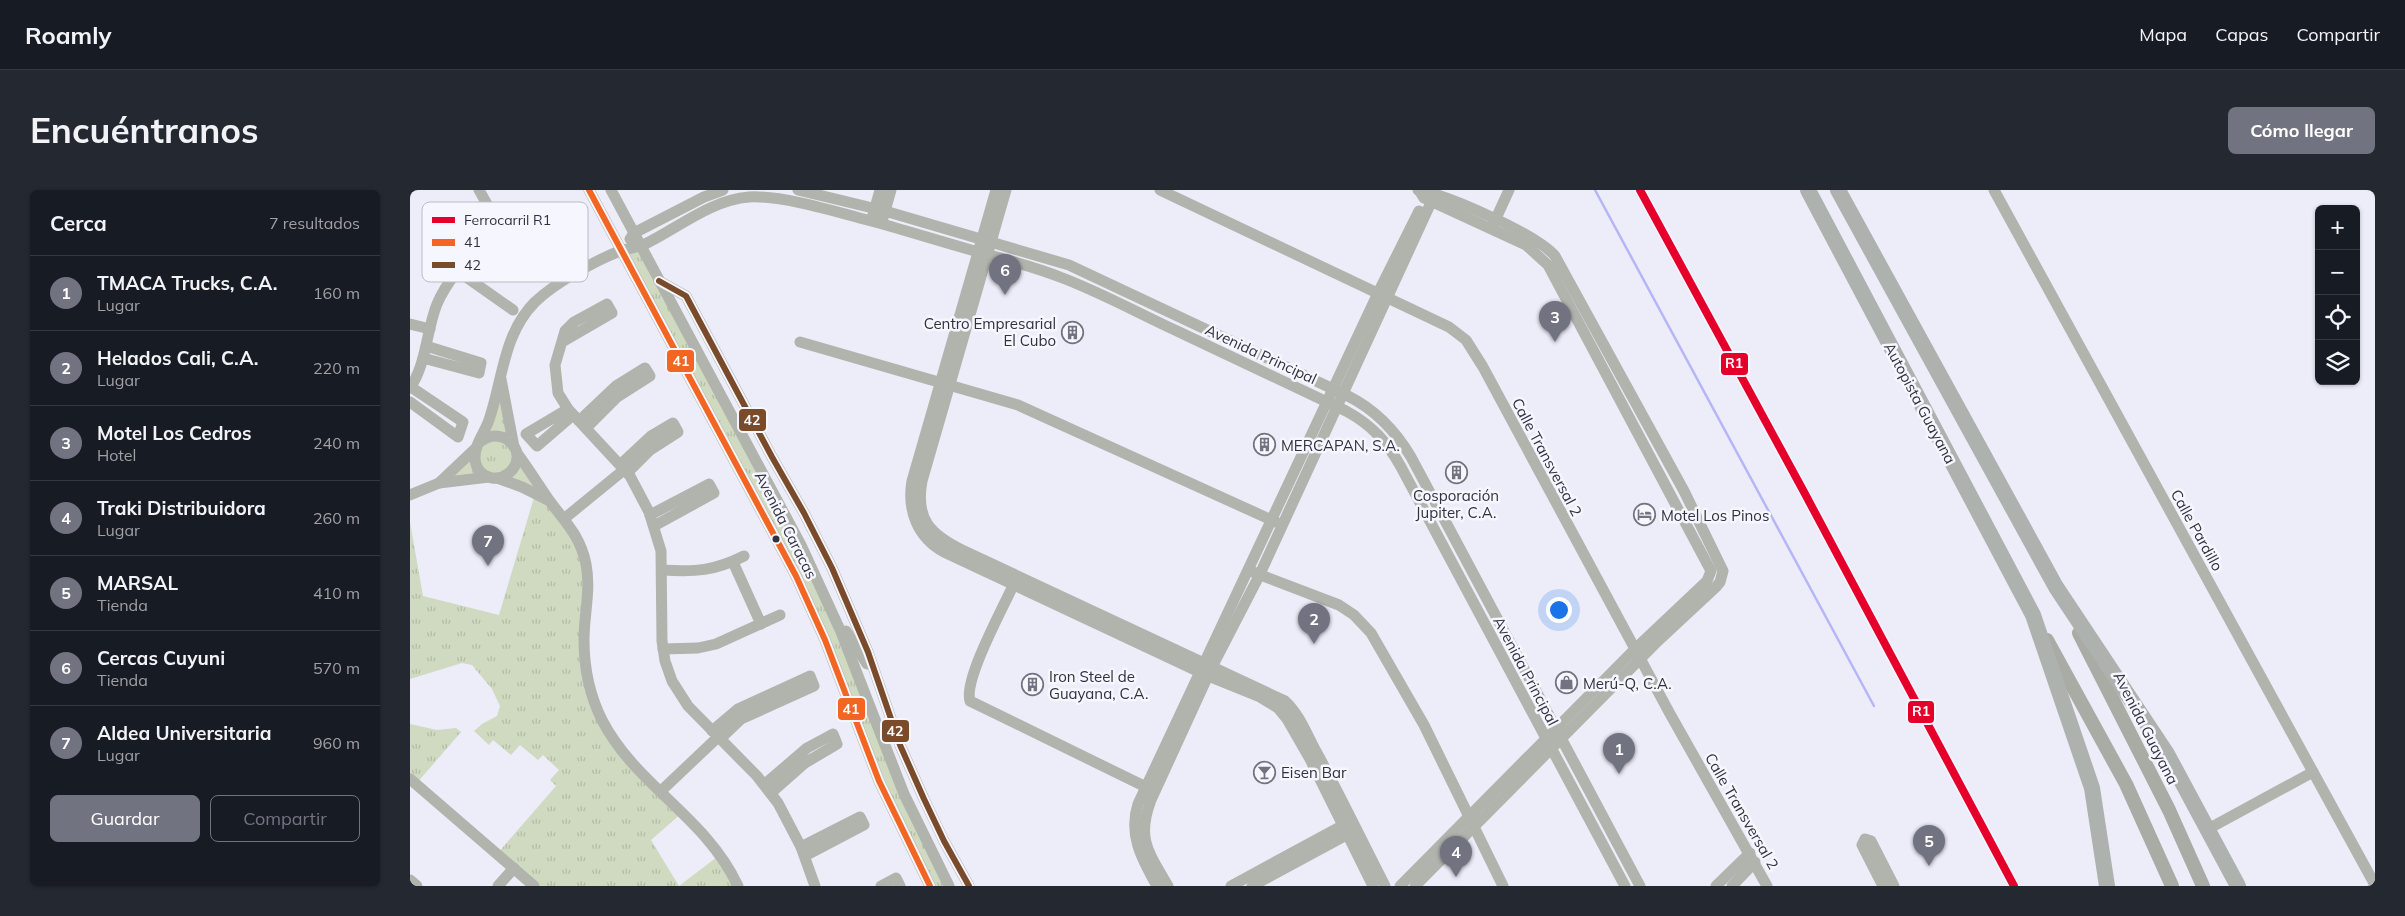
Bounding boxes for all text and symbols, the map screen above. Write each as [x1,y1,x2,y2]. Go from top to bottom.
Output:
text: Roamly [25,20,112,50]
text: Mapa [2139,23,2187,46]
text: Capas [2215,23,2269,46]
text: Compartir [2297,23,2380,46]
button: Cómo llegar [2228,107,2375,154]
text: Encuéntranos [30,108,259,152]
legend [422,202,588,282]
map controls [2315,205,2360,385]
button: + [2315,205,2360,250]
text: Cerca [50,210,107,236]
text: Ferrocarril R1 [464,211,551,229]
text: 7 resultados [269,213,360,233]
text: 41 [464,233,481,251]
button: − [2315,250,2360,295]
pin: 6 [989,254,1021,295]
text: 42 [464,256,481,274]
text: TMACA Trucks, C.A. [97,271,277,295]
text: 1 [61,283,71,303]
text: 160 m [313,283,360,303]
text: Lugar [97,295,140,315]
button: locate [2315,295,2360,340]
pin: 3 [1539,301,1571,342]
place label: Centro Empresarial El Cubo [924,314,1056,350]
building icon: Centro Empresarial El Cubo [1060,320,1084,344]
street label: Avenida Principal [1202,320,1320,388]
street label: Autopista Guayana [1880,339,1960,467]
button: layers [2315,340,2360,385]
text: Helados Cali, C.A. [97,346,259,370]
line badge: 41 [666,349,695,373]
text: 41 [673,352,689,370]
line badge: R1 [1720,352,1749,376]
text: R1 [1725,354,1743,372]
text: 2 [61,358,71,378]
text: 220 m [313,358,360,378]
text: Lugar [97,370,140,390]
street label: Calle Transversal 2 [1508,395,1586,519]
line badge: 42 [738,408,767,432]
text: 42 [744,411,760,429]
text: Motel Los Cedros [97,421,252,445]
text: 3 [61,433,71,453]
text: 240 m [313,433,360,453]
building icon: MERCAPAN, S.A. [1253,433,1277,457]
place label: MERCAPAN, S.A. [1281,436,1400,455]
text: Hotel [97,445,136,465]
building icon: Cosporación Jupiter, C.A. [1444,460,1468,484]
street label: Avenida Caracas [751,468,821,582]
place label: Cosporación Jupiter, C.A. [1413,486,1499,522]
street label: Calle Pardillo [2167,486,2227,574]
text: Traki Distribuidora [97,496,266,520]
hotel icon: Motel Los Pinos [1633,503,1657,527]
place label: Motel Los Pinos [1661,506,1769,525]
text: 4 [61,508,71,528]
text: 260 m [313,508,360,528]
text: Lugar [97,520,140,540]
pin: 7 [472,525,504,566]
unlabelled marker [771,534,781,544]
text: MARSAL [97,571,178,595]
text: 5 [61,583,71,603]
text: 410 m [313,583,360,603]
text: Tienda [97,595,148,615]
your location [1546,597,1572,623]
pin: 2 [1298,603,1330,644]
street label: Avenida Principal [1489,613,1563,729]
text: Cercas Cuyuni [97,646,225,670]
text: 6 [61,658,71,678]
text: 570 m [313,658,360,678]
place label: Iron Steel de Guayana, C.A. [1049,667,1148,703]
street label: Avenida Guayana [2109,668,2183,788]
text: Tienda [97,670,148,690]
shop icon: Merú-Q, C.A. [1555,671,1579,695]
building icon: Iron Steel de Guayana, C.A. [1021,673,1045,697]
place label: Merú-Q, C.A. [1583,674,1672,693]
line badge: 41 [837,697,866,721]
text: 41 [843,700,859,718]
line badge: R1 [1907,700,1935,724]
text: R1 [1912,702,1930,720]
line badge: 42 [881,719,910,743]
text: Aldea Universitaria [97,721,271,745]
text: 42 [887,722,903,740]
text: 7 [61,733,71,753]
text: 960 m [313,733,360,753]
pin: 1 [1603,733,1635,774]
text: Lugar [97,745,140,765]
street label: Calle Transversal 2 [1701,750,1783,872]
bar icon: Eisen Bar [1253,760,1277,784]
place label: Eisen Bar [1281,763,1347,782]
button: Guardar [50,795,200,842]
button: Compartir [210,795,360,842]
pin: 5 [1913,825,1945,866]
pin: 4 [1440,836,1472,877]

